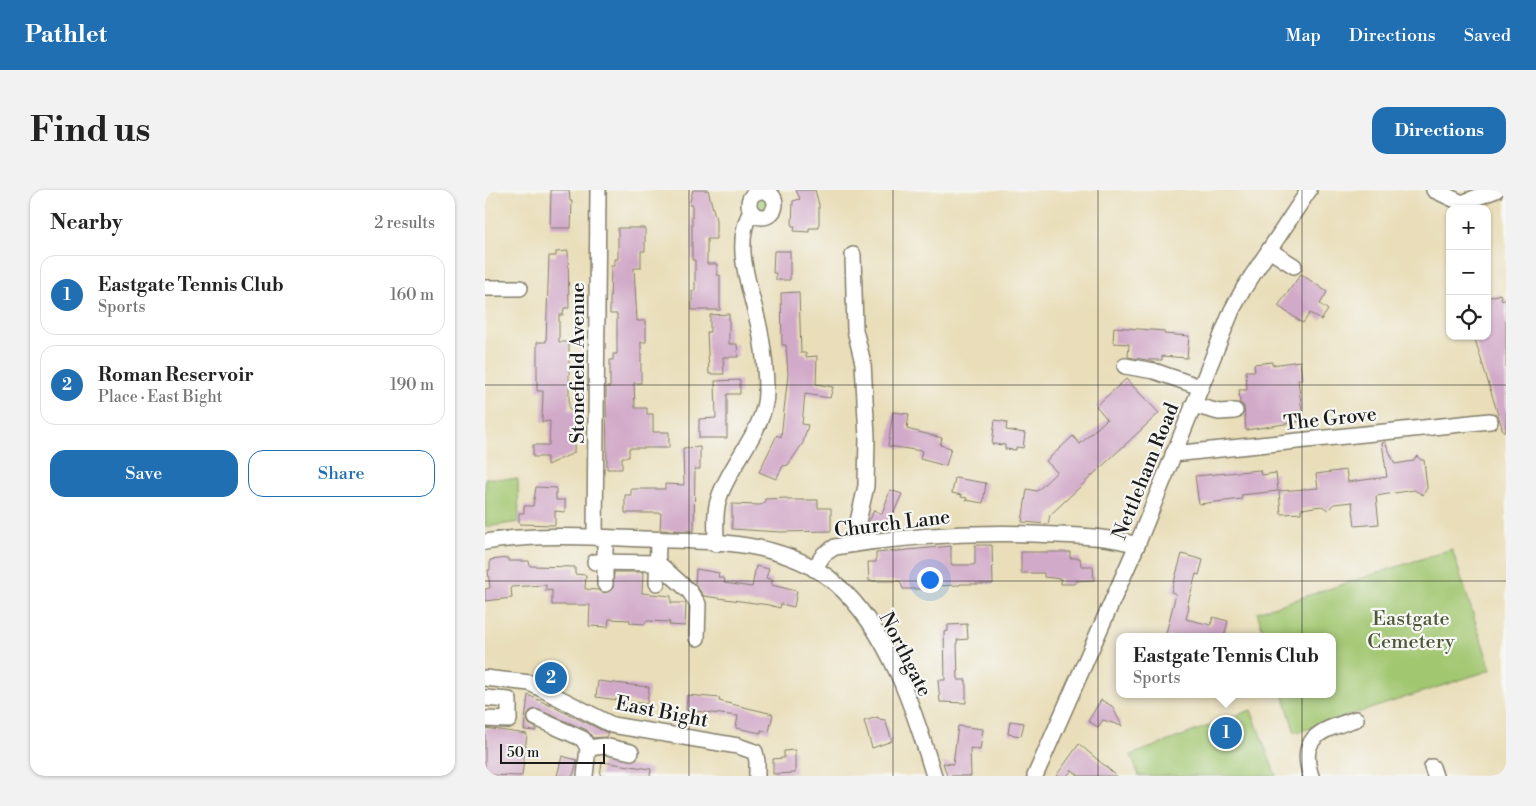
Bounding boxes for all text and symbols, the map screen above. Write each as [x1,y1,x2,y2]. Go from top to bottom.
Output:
text: Pathlet [25,20,107,50]
text: Map [1285,24,1321,47]
text: Directions [1349,24,1436,47]
text: Saved [1464,24,1511,47]
button: Directions [1372,107,1506,154]
text: Find us [30,109,150,152]
map controls [1446,205,1491,340]
button: + [1446,205,1491,250]
text: Nearby [50,210,123,236]
text: 2 results [374,213,435,233]
button: − [1446,250,1491,295]
text: Eastgate Tennis Club [98,273,284,297]
street label: Stonefield Avenue [566,282,591,444]
text: 1 [63,285,71,305]
text: 160 m [390,285,434,305]
button: locate [1446,295,1491,340]
text: Sports [98,297,145,317]
text: Roman Reservoir [98,363,254,387]
text: 2 [62,375,72,395]
text: 190 m [390,375,434,395]
text: Place · East Bight [98,387,222,407]
street label: Nettleham Road [1108,399,1185,544]
street label: The Grove [1282,402,1378,437]
button: Save [50,450,238,497]
button: Share [248,450,435,497]
street label: Church Lane [833,505,952,544]
your location [917,567,943,593]
park label: Eastgate Cemetery [1367,607,1455,655]
street label: Northgate [873,608,937,701]
popup [1116,633,1336,698]
text: Eastgate Tennis Club [1133,644,1319,668]
pin: 2 [535,659,567,697]
text: Sports [1133,668,1181,688]
street label: East Bight [613,691,710,734]
pin: 1 [1210,714,1242,752]
scale bar [500,741,605,764]
text: 50 m [507,744,539,762]

